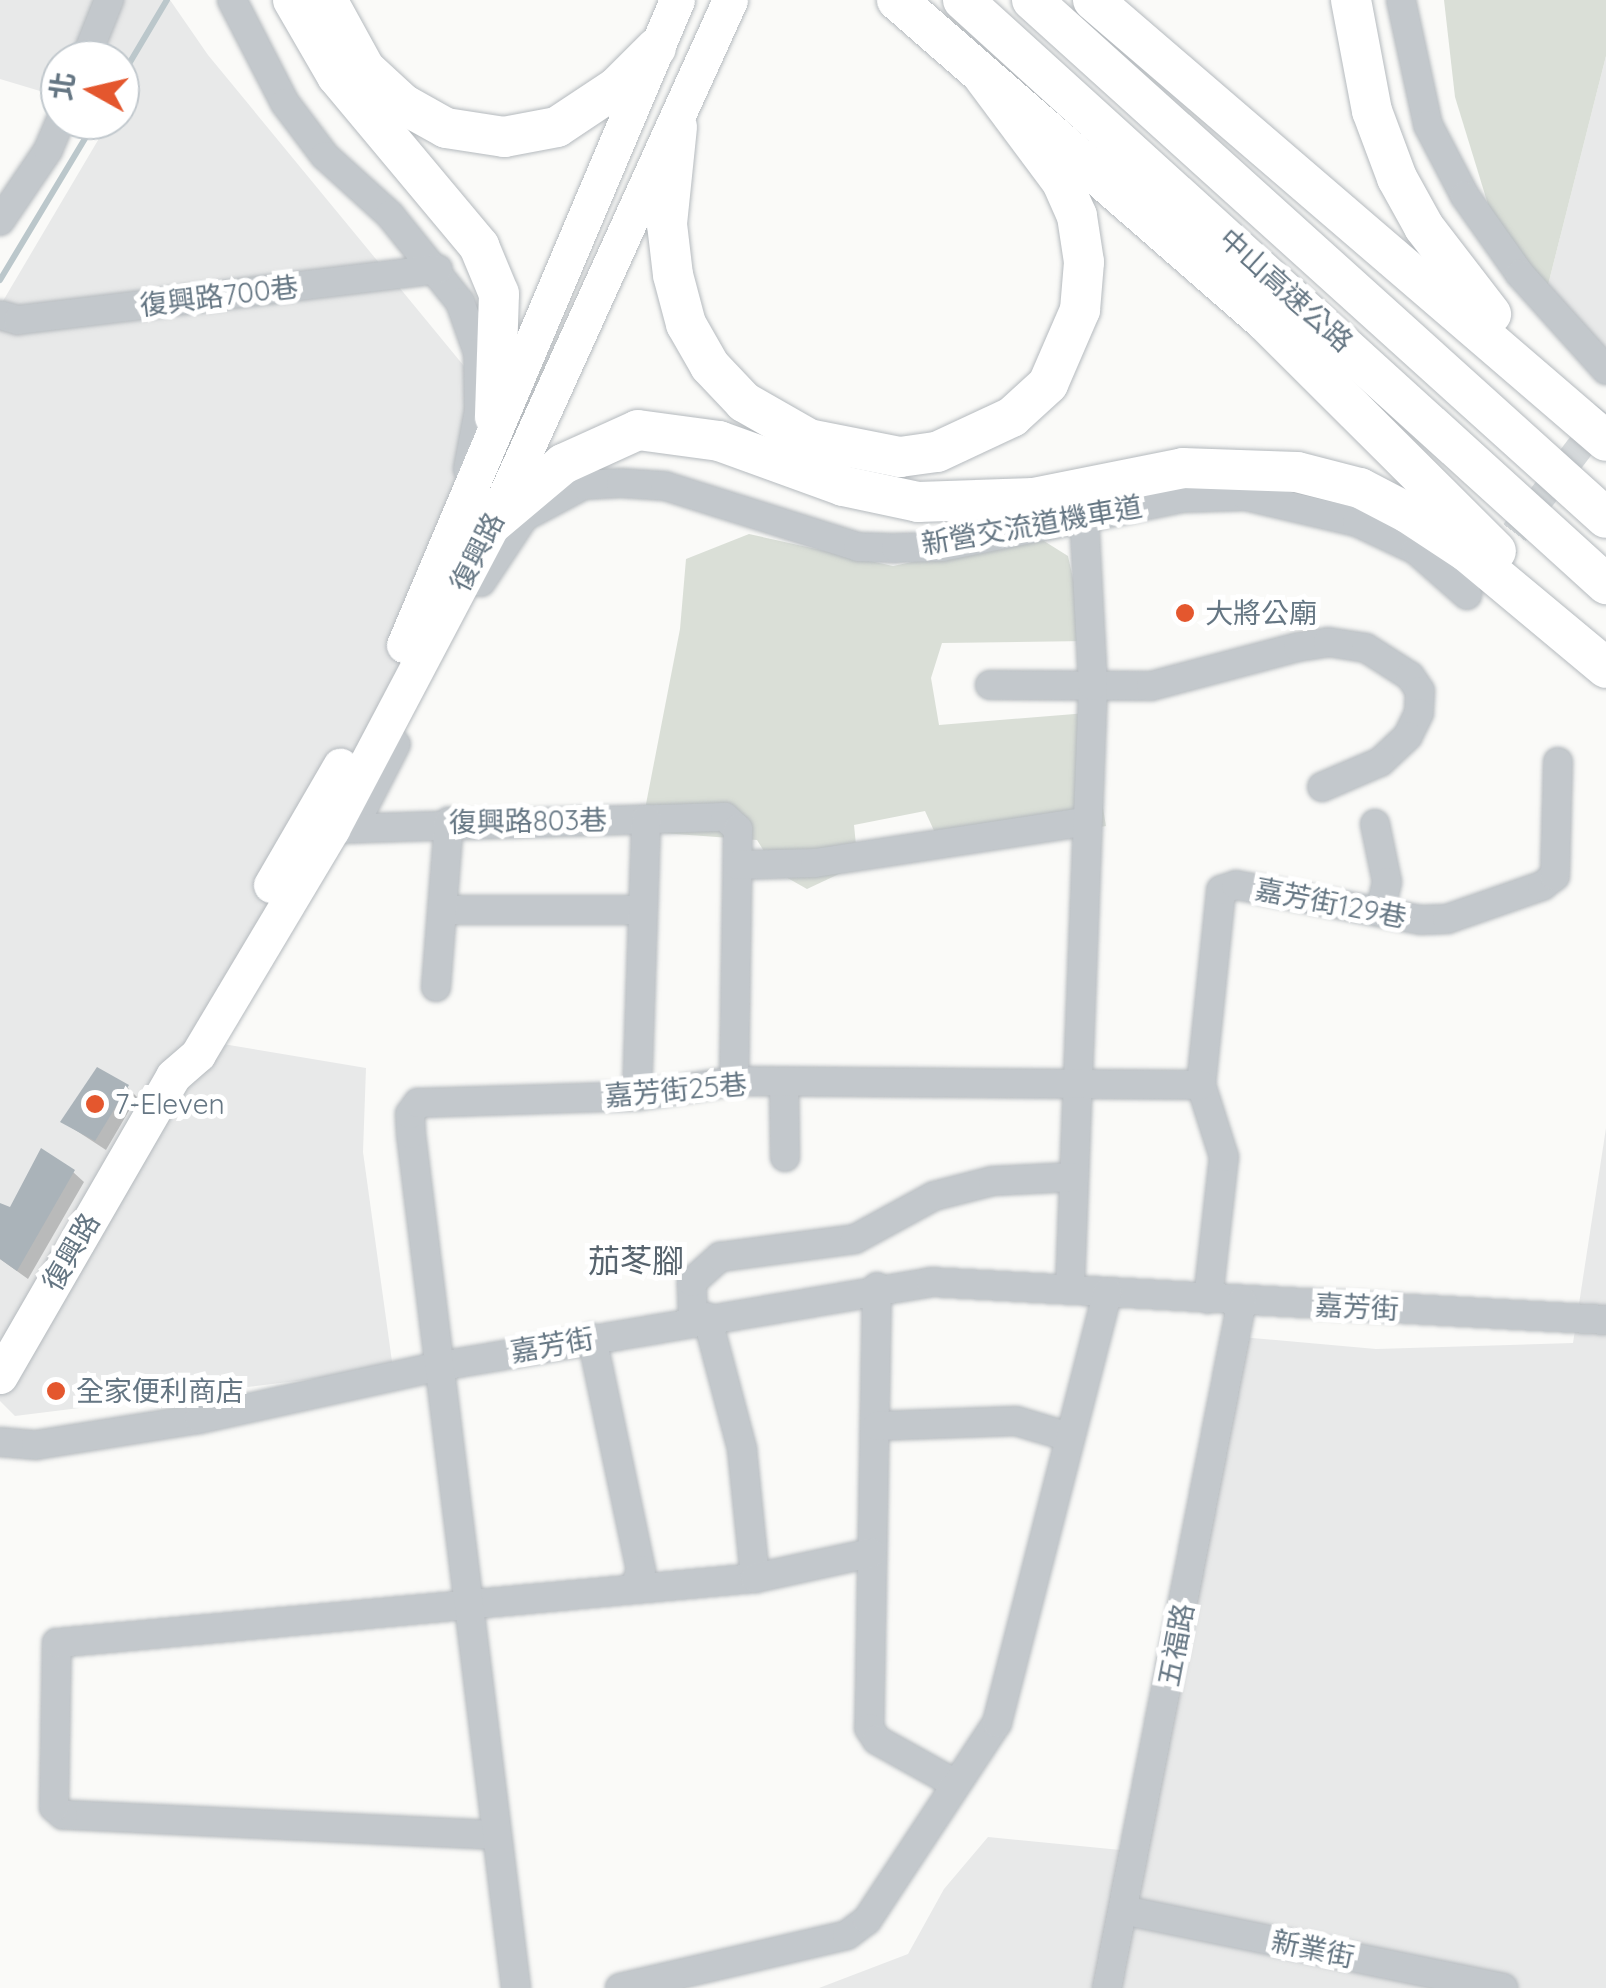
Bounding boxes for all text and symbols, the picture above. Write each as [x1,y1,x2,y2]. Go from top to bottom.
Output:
north arrow [40,40,140,140]
text: 北 [42,70,81,102]
street label: 中山高速公路 [1212,221,1360,359]
street label: 復興路700巷 [138,270,300,322]
street label: 新營交流道機車道 [919,489,1145,561]
street label: 復興路 [443,507,511,597]
place label: 大將公廟 [1205,596,1317,630]
marker: 大將公廟 [1174,602,1196,624]
street label: 復興路803巷 [448,803,608,839]
street label: 嘉芳街129巷 [1252,872,1410,934]
street label: 嘉芳街25巷 [603,1067,749,1113]
place label: 7-Eleven [115,1087,225,1121]
marker: 7-Eleven [84,1093,106,1115]
street label: 復興路 [35,1207,107,1297]
district label: 茄苳腳 [588,1241,684,1279]
street label: 嘉芳街 [1314,1288,1400,1326]
street label: 嘉芳街 [508,1321,596,1369]
place label: 全家便利商店 [76,1374,244,1408]
marker: 全家便利商店 [45,1380,67,1402]
street label: 五福路 [1151,1601,1201,1689]
street label: 新業街 [1268,1924,1358,1974]

